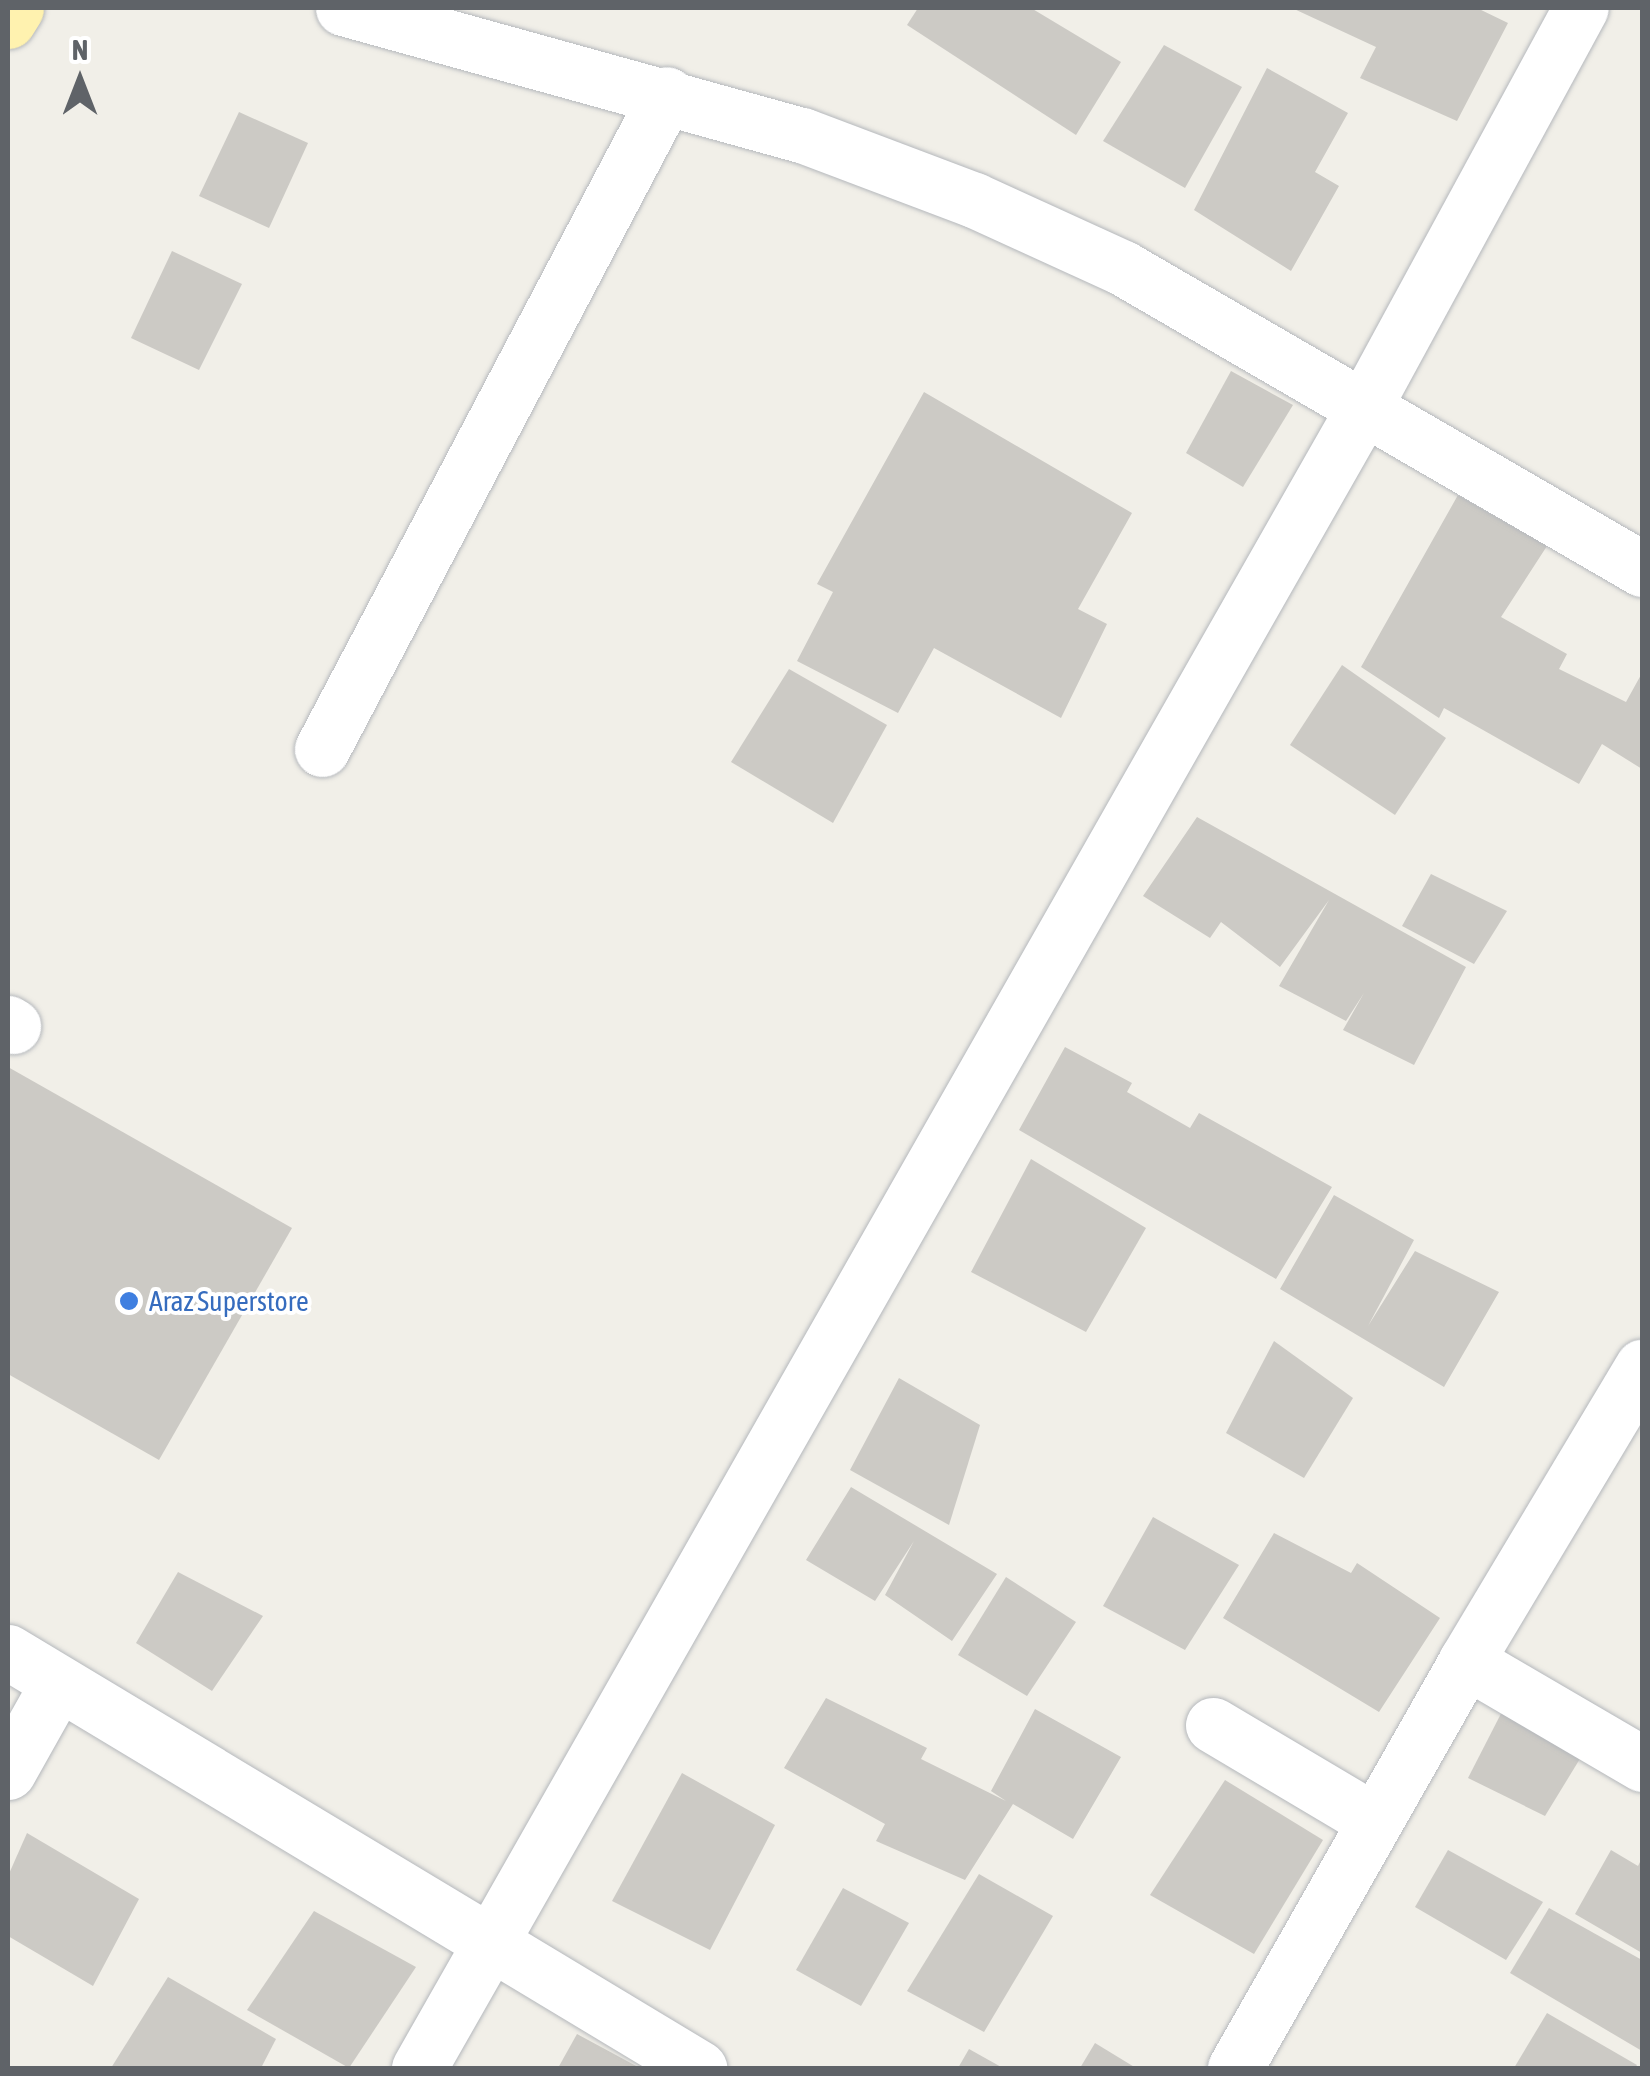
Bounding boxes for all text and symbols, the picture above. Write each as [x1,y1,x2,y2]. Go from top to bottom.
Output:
north arrow [30,30,130,130]
text: N [72,34,88,66]
place label: Araz Superstore [149,1284,309,1318]
marker: Araz Superstore [118,1290,140,1312]

